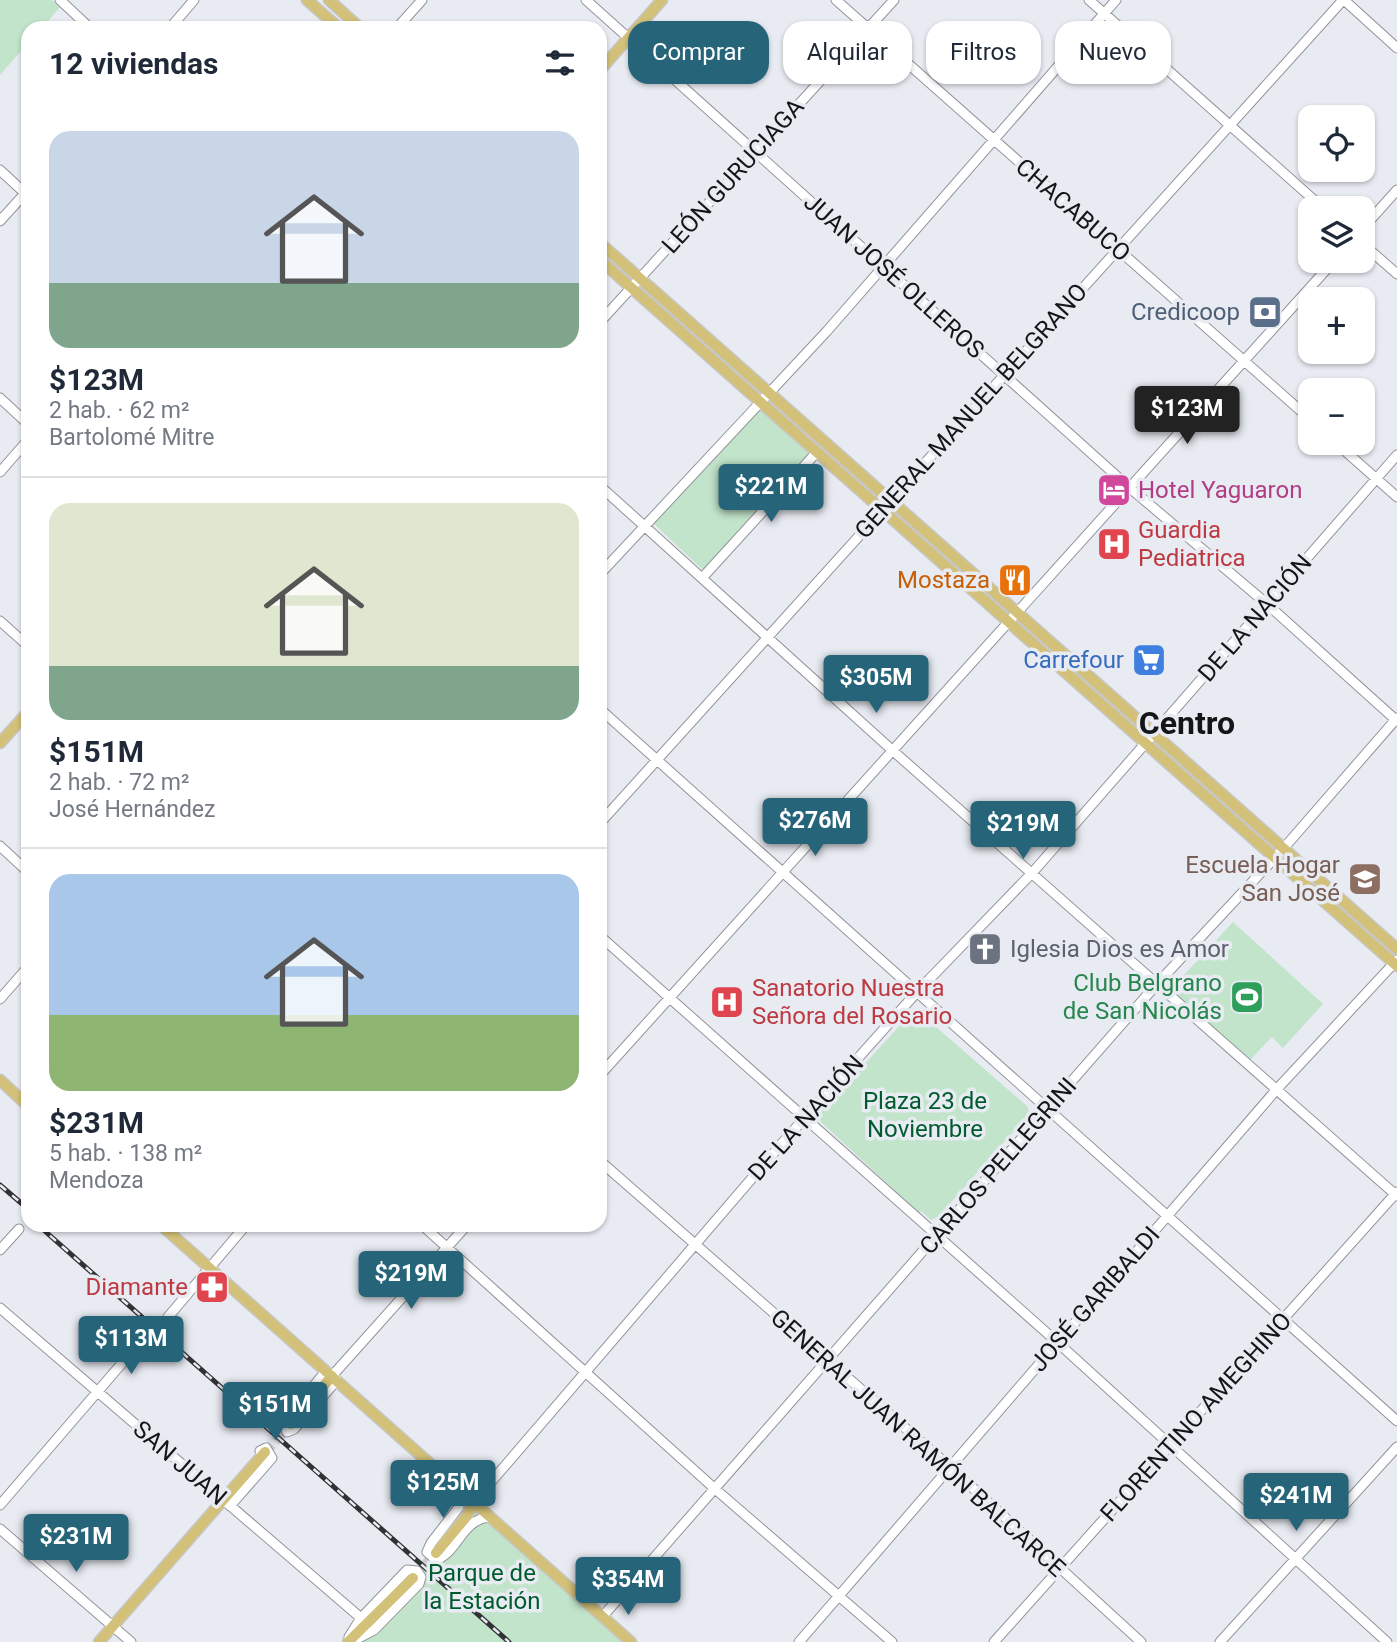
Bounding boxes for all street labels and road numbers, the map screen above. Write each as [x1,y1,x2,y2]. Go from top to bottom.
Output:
street label: LEÓN GURUCIAGA [656,93,810,259]
street label: CHACABUCO [1010,153,1136,267]
street label: JUAN JOSÉ OLLEROS [798,188,990,364]
street label: GENERAL MANUEL BELGRANO [849,278,1093,544]
street label: DE LA NACIÓN [1192,549,1318,687]
street label: DE LA NACIÓN [742,1050,870,1186]
street label: CARLOS PELLEGRINI [914,1072,1082,1260]
street label: JOSÉ GARIBALDI [1024,1221,1166,1377]
street label: GENERAL JUAN RAMÓN BALCARCE [765,1303,1071,1583]
street label: FLORENTINO AMEGHINO [1095,1307,1297,1527]
street label: SAN JUAN [128,1415,232,1511]

